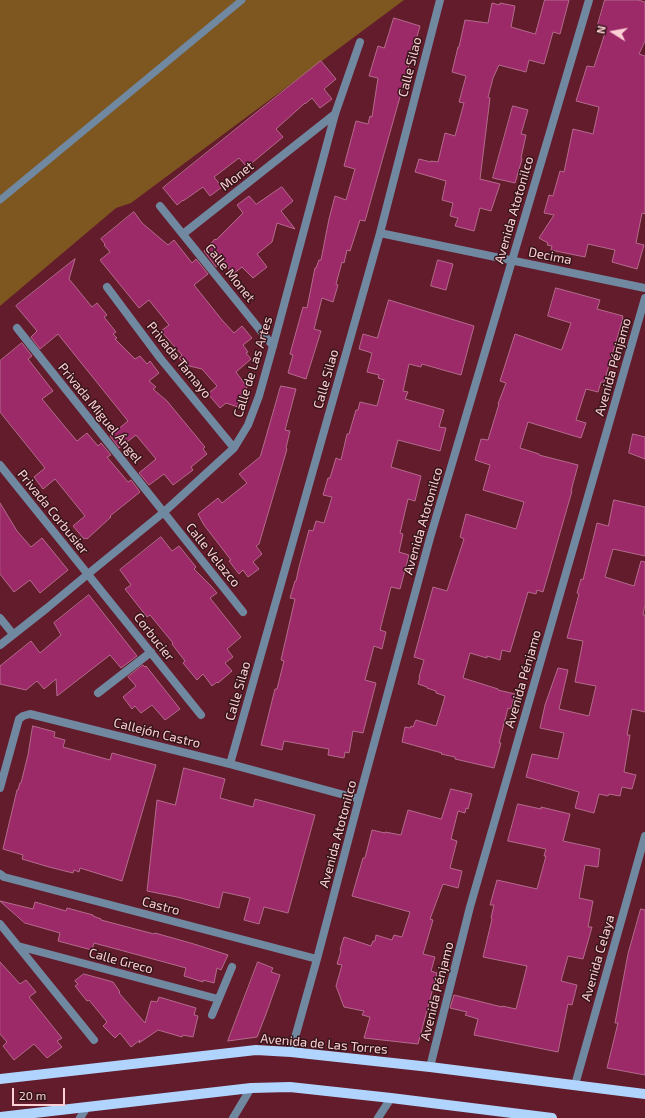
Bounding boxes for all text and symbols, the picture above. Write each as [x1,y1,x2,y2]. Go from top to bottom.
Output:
north arrow [593,12,633,52]
text: N [594,24,608,35]
street label: Calle Silao [395,35,425,99]
street label: Avenida Atotonilco [491,155,537,265]
street label: Monet [217,158,257,194]
street label: Calle Monet [202,241,258,305]
street label: Decima [527,244,573,268]
street label: Calle de Las Artes [230,315,276,419]
street label: Avenida Pénjamo [592,316,634,418]
street label: Privada Tamayo [143,319,215,401]
street label: Calle Silao [310,348,342,410]
street label: Privada Miguel Ángel [55,360,145,466]
street label: Avenida Atotonilco [400,466,446,576]
street label: Privada Corbusier [14,467,92,557]
street label: Calle Velazco [182,520,244,590]
street label: Corbucier [130,610,178,664]
street label: Avenida Pénjamo [502,628,544,730]
street label: Calle Silao [222,660,254,722]
street label: Callejón Castro [112,715,202,751]
street label: Avenida Atotonilco [316,778,360,890]
street label: Castro [140,893,182,919]
street label: Avenida Celaya [578,913,618,1003]
street label: Avenida Pénjamo [417,940,457,1042]
street label: Calle Greco [87,945,155,977]
street label: Avenida de Las Torres [260,1031,388,1057]
scale bar [14,1080,67,1106]
text: 20 m [19,1088,46,1102]

